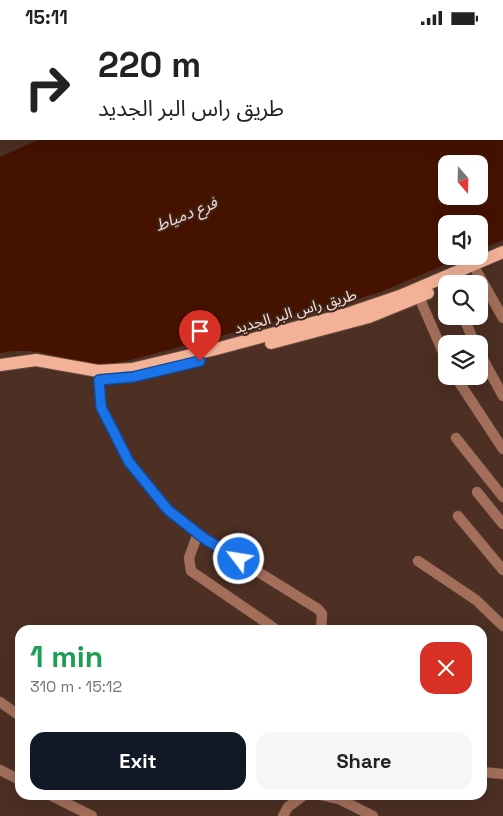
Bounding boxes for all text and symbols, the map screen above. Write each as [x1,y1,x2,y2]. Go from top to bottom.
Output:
text: 15:11 [25,5,68,30]
text: 220 m [98,43,201,87]
icon: right [15,55,80,120]
text: طريق راس البر الجديد [98,94,284,122]
north arrow [438,155,488,205]
map controls [438,155,488,385]
water label: فرع دمياط [152,192,222,238]
button: sound [438,215,488,265]
button: search [438,275,488,325]
street label: طريق راس البر الجديد [231,284,359,339]
pin [179,310,221,361]
icon: arrive [186,317,214,345]
button: layers [438,335,488,385]
position arrow [212,532,264,584]
text: 1 min [30,637,103,676]
button: close [420,642,472,694]
text: 310 m · 15:12 [30,676,122,697]
button: Exit [30,732,246,790]
button: Share [256,732,472,790]

